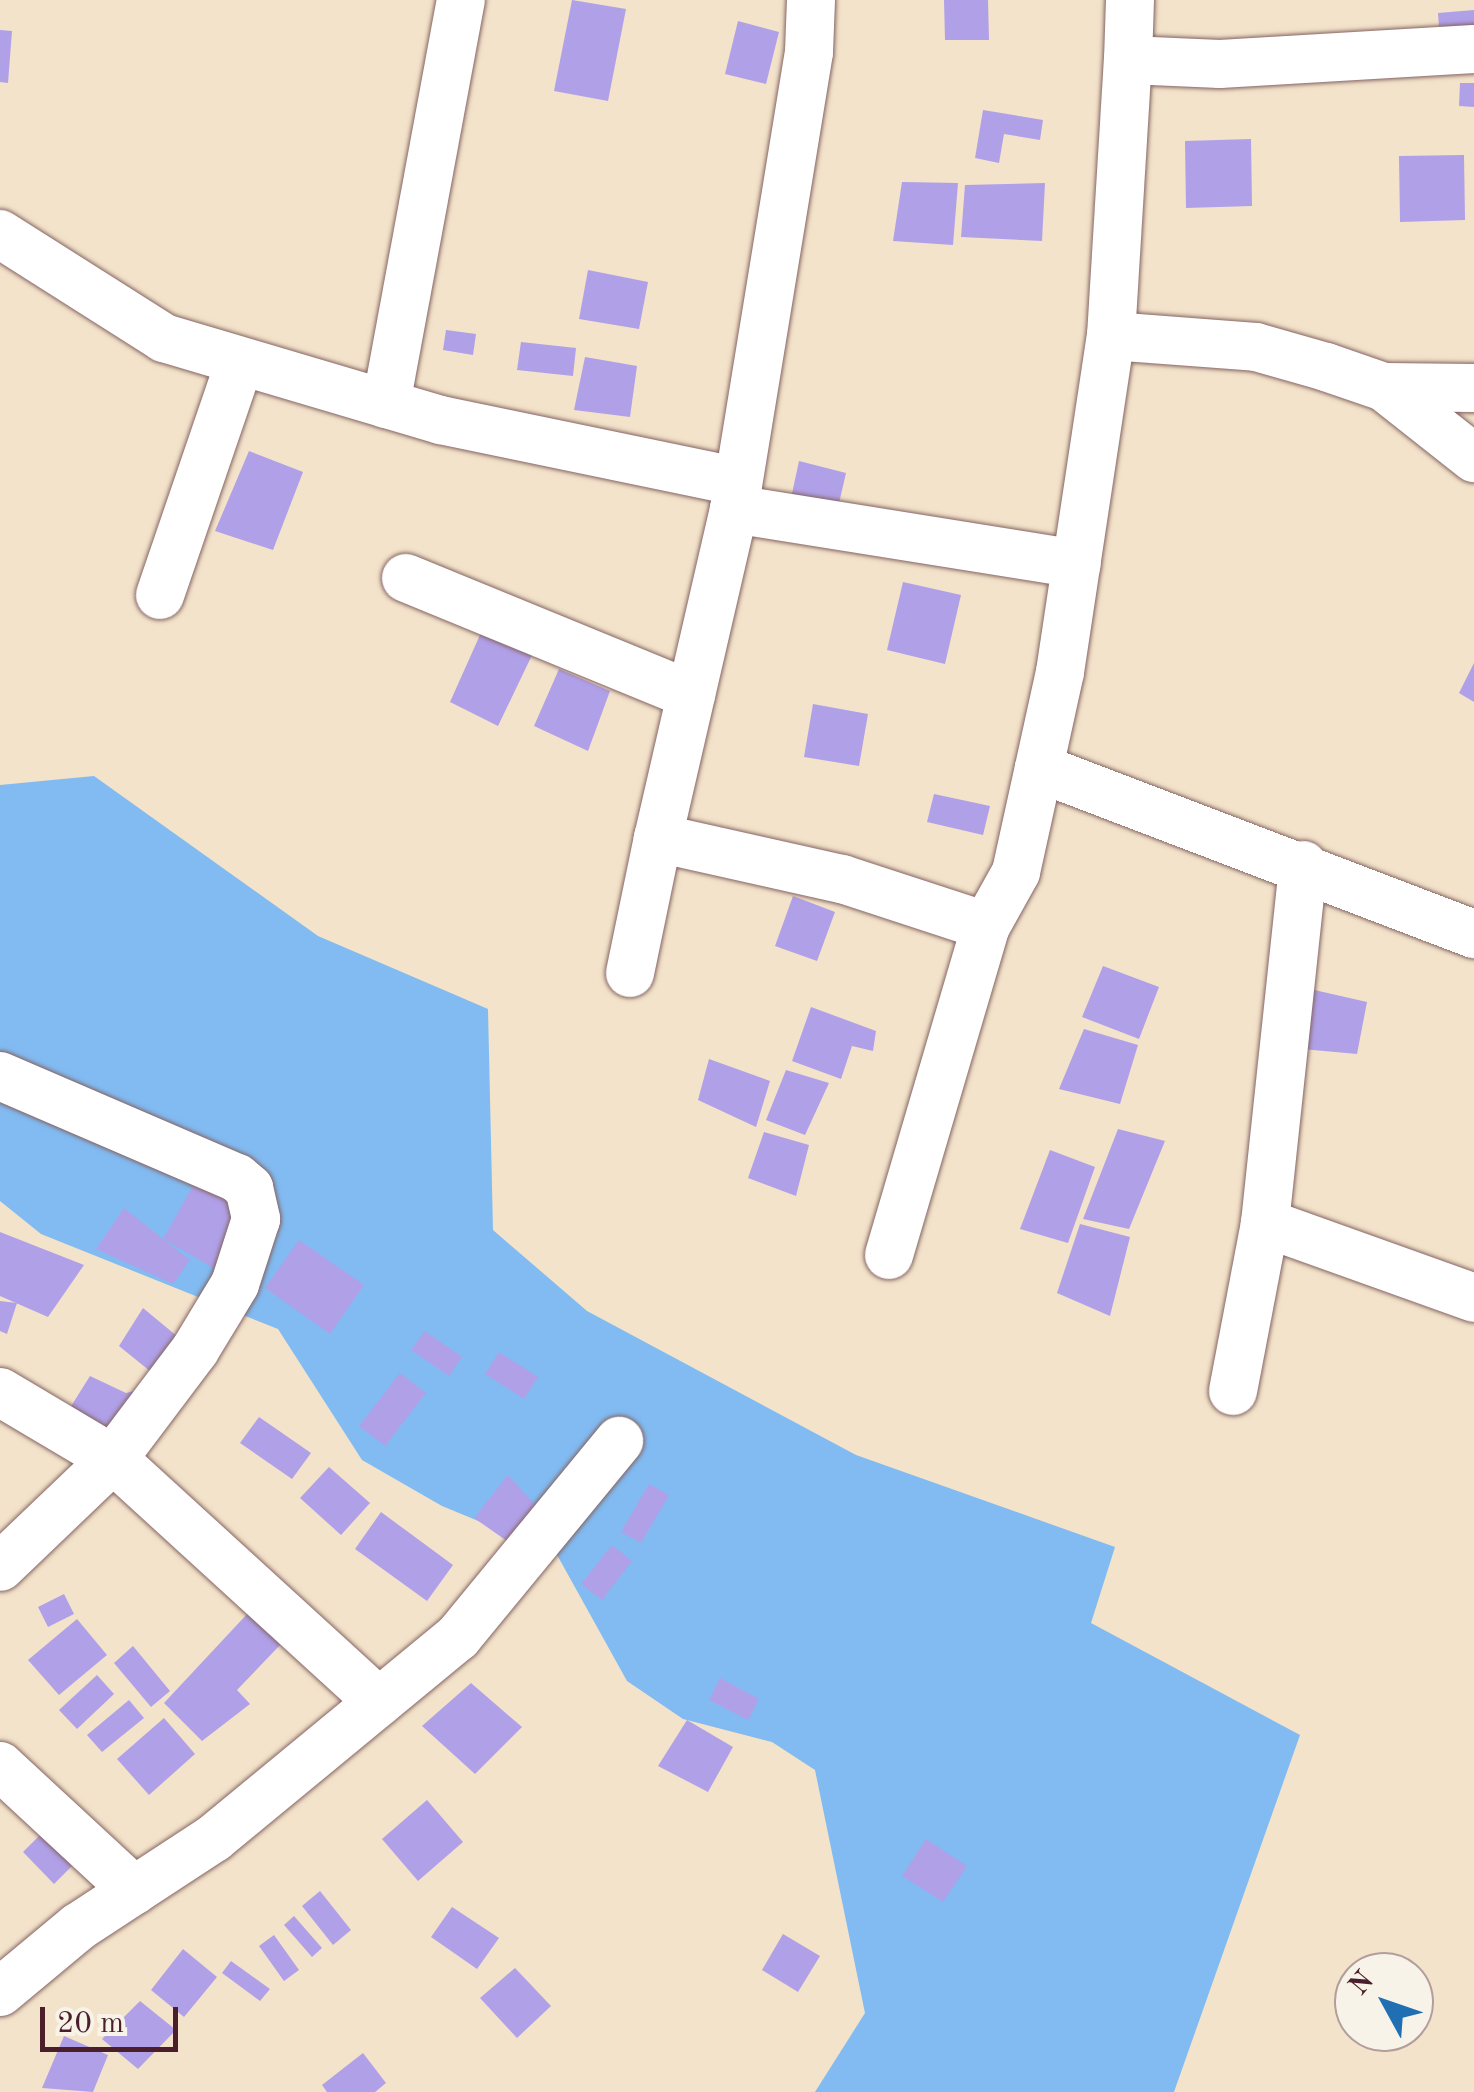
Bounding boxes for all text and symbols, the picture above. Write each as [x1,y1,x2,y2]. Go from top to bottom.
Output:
north arrow [1334,1952,1434,2052]
text: N [1345,1967,1380,2001]
scale bar [45,1987,182,2049]
text: 20 m [57,2009,124,2039]

